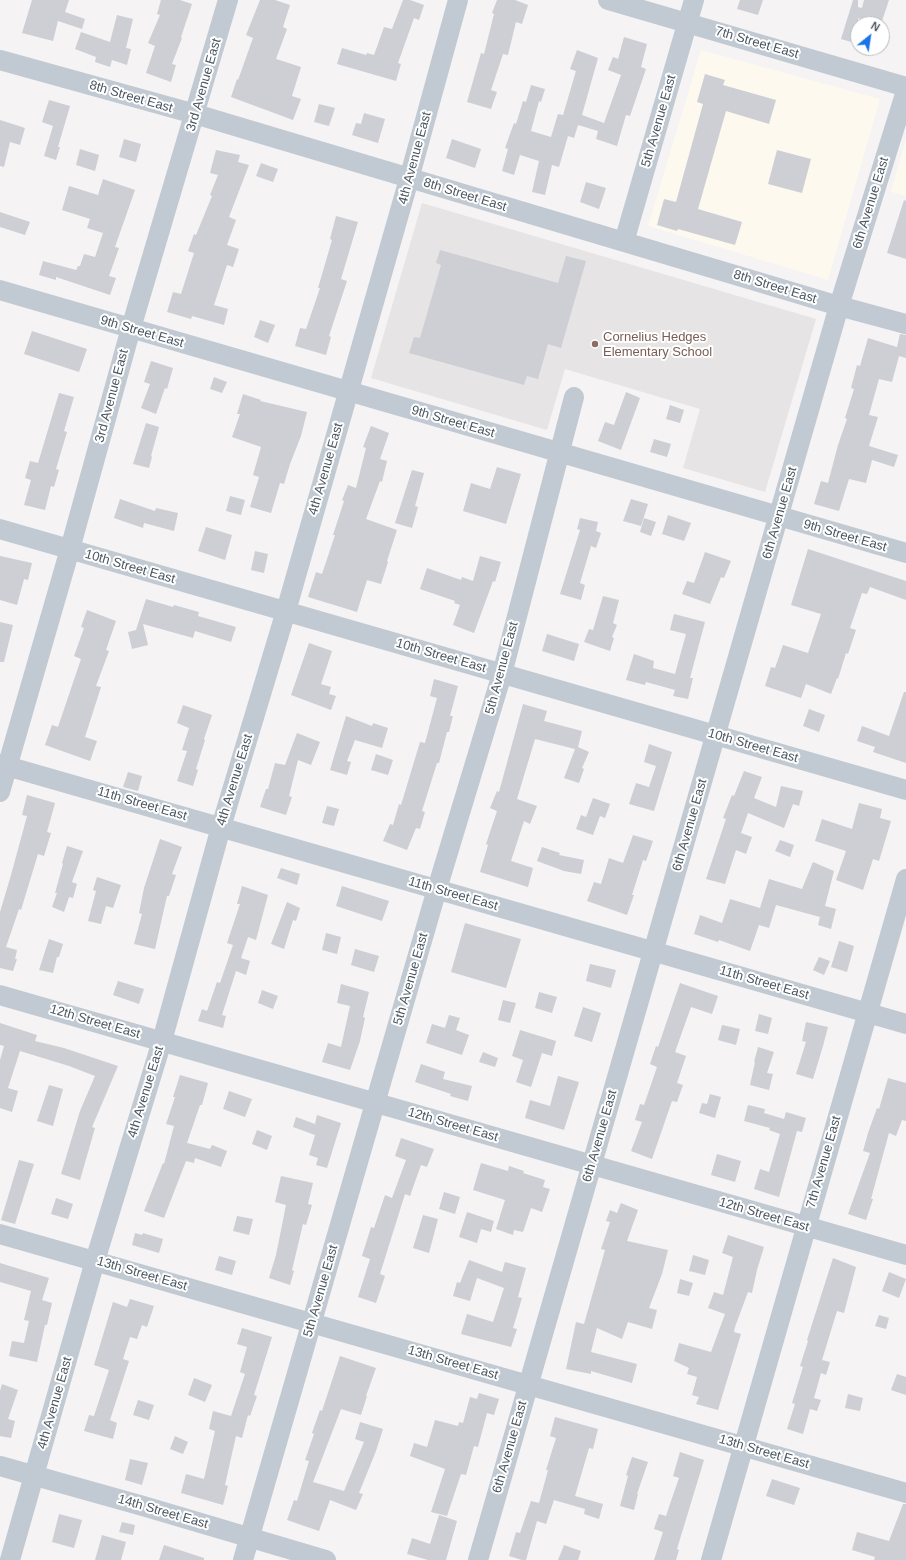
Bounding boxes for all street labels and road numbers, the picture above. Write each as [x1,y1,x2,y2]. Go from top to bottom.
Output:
street label: 7th Street East [714,24,800,62]
street label: 3rd Avenue East [183,37,225,133]
street label: 5th Avenue East [638,73,680,169]
street label: 8th Street East [88,78,174,116]
street label: 4th Avenue East [395,110,435,206]
street label: 6th Avenue East [850,155,892,251]
street label: 8th Street East [422,175,508,215]
street label: 8th Street East [732,267,818,307]
street label: 9th Street East [99,313,185,351]
street label: 3rd Avenue East [92,348,132,444]
street label: 9th Street East [410,403,496,441]
street label: 4th Avenue East [305,421,347,517]
street label: 6th Avenue East [759,465,801,561]
street label: 9th Street East [802,517,888,555]
street label: 10th Street East [83,547,177,587]
street label: 5th Avenue East [482,620,522,716]
street label: 10th Street East [394,636,488,676]
street label: 10th Street East [706,726,800,766]
street label: 4th Avenue East [214,732,256,828]
street label: 6th Avenue East [669,777,711,873]
street label: 11th Street East [96,784,188,824]
street label: 11th Street East [407,874,499,914]
street label: 5th Avenue East [390,931,432,1027]
street label: 11th Street East [718,963,810,1003]
street label: 12th Street East [48,1002,142,1042]
street label: 4th Avenue East [125,1044,167,1140]
street label: 6th Avenue East [579,1088,621,1184]
street label: 12th Street East [406,1105,500,1145]
street label: 7th Avenue East [803,1114,845,1210]
street label: 12th Street East [717,1195,811,1235]
street label: 5th Avenue East [300,1243,342,1339]
street label: 13th Street East [95,1254,189,1294]
street label: 13th Street East [406,1343,500,1383]
street label: 4th Avenue East [34,1355,76,1451]
street label: 6th Avenue East [489,1399,531,1495]
street label: 13th Street East [717,1432,811,1472]
street label: 14th Street East [116,1492,210,1532]

